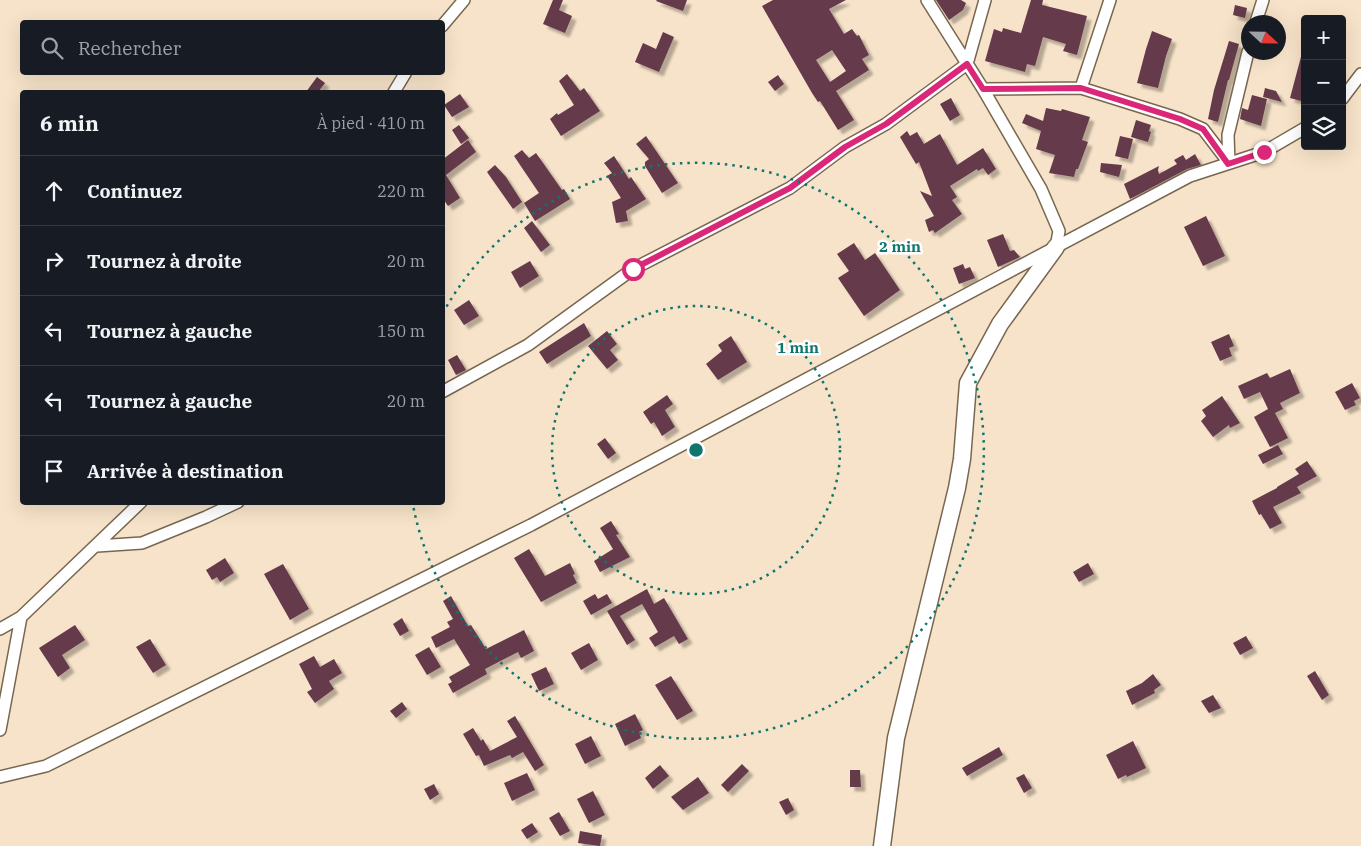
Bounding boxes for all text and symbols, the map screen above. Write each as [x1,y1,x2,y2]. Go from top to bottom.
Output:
north arrow [1241,15,1286,60]
map controls [1301,15,1346,150]
button: + [1301,15,1346,60]
search box [20,20,445,75]
icon: search [38,34,66,62]
text: Rechercher [78,36,181,60]
button: − [1301,60,1346,105]
button: layers [1301,105,1346,150]
text: 6 min [40,109,99,137]
text: À pied · 410 m [317,113,425,133]
route end [1253,141,1276,164]
icon: ahead [40,177,68,205]
text: Continuez [87,179,182,203]
text: 220 m [377,181,425,201]
text: 2 min [879,237,921,256]
icon: right [40,247,68,275]
text: Tournez à droite [87,249,242,273]
text: 20 m [387,251,425,271]
route start [622,258,645,281]
icon: left [40,317,68,345]
text: Tournez à gauche [87,319,252,343]
text: 150 m [377,321,425,341]
text: 1 min [777,338,819,357]
icon: left [40,387,68,415]
text: Tournez à gauche [87,389,252,413]
text: 20 m [387,391,425,411]
centre of rings [687,441,705,459]
icon: arrive [40,457,68,485]
text: Arrivée à destination [87,459,284,483]

